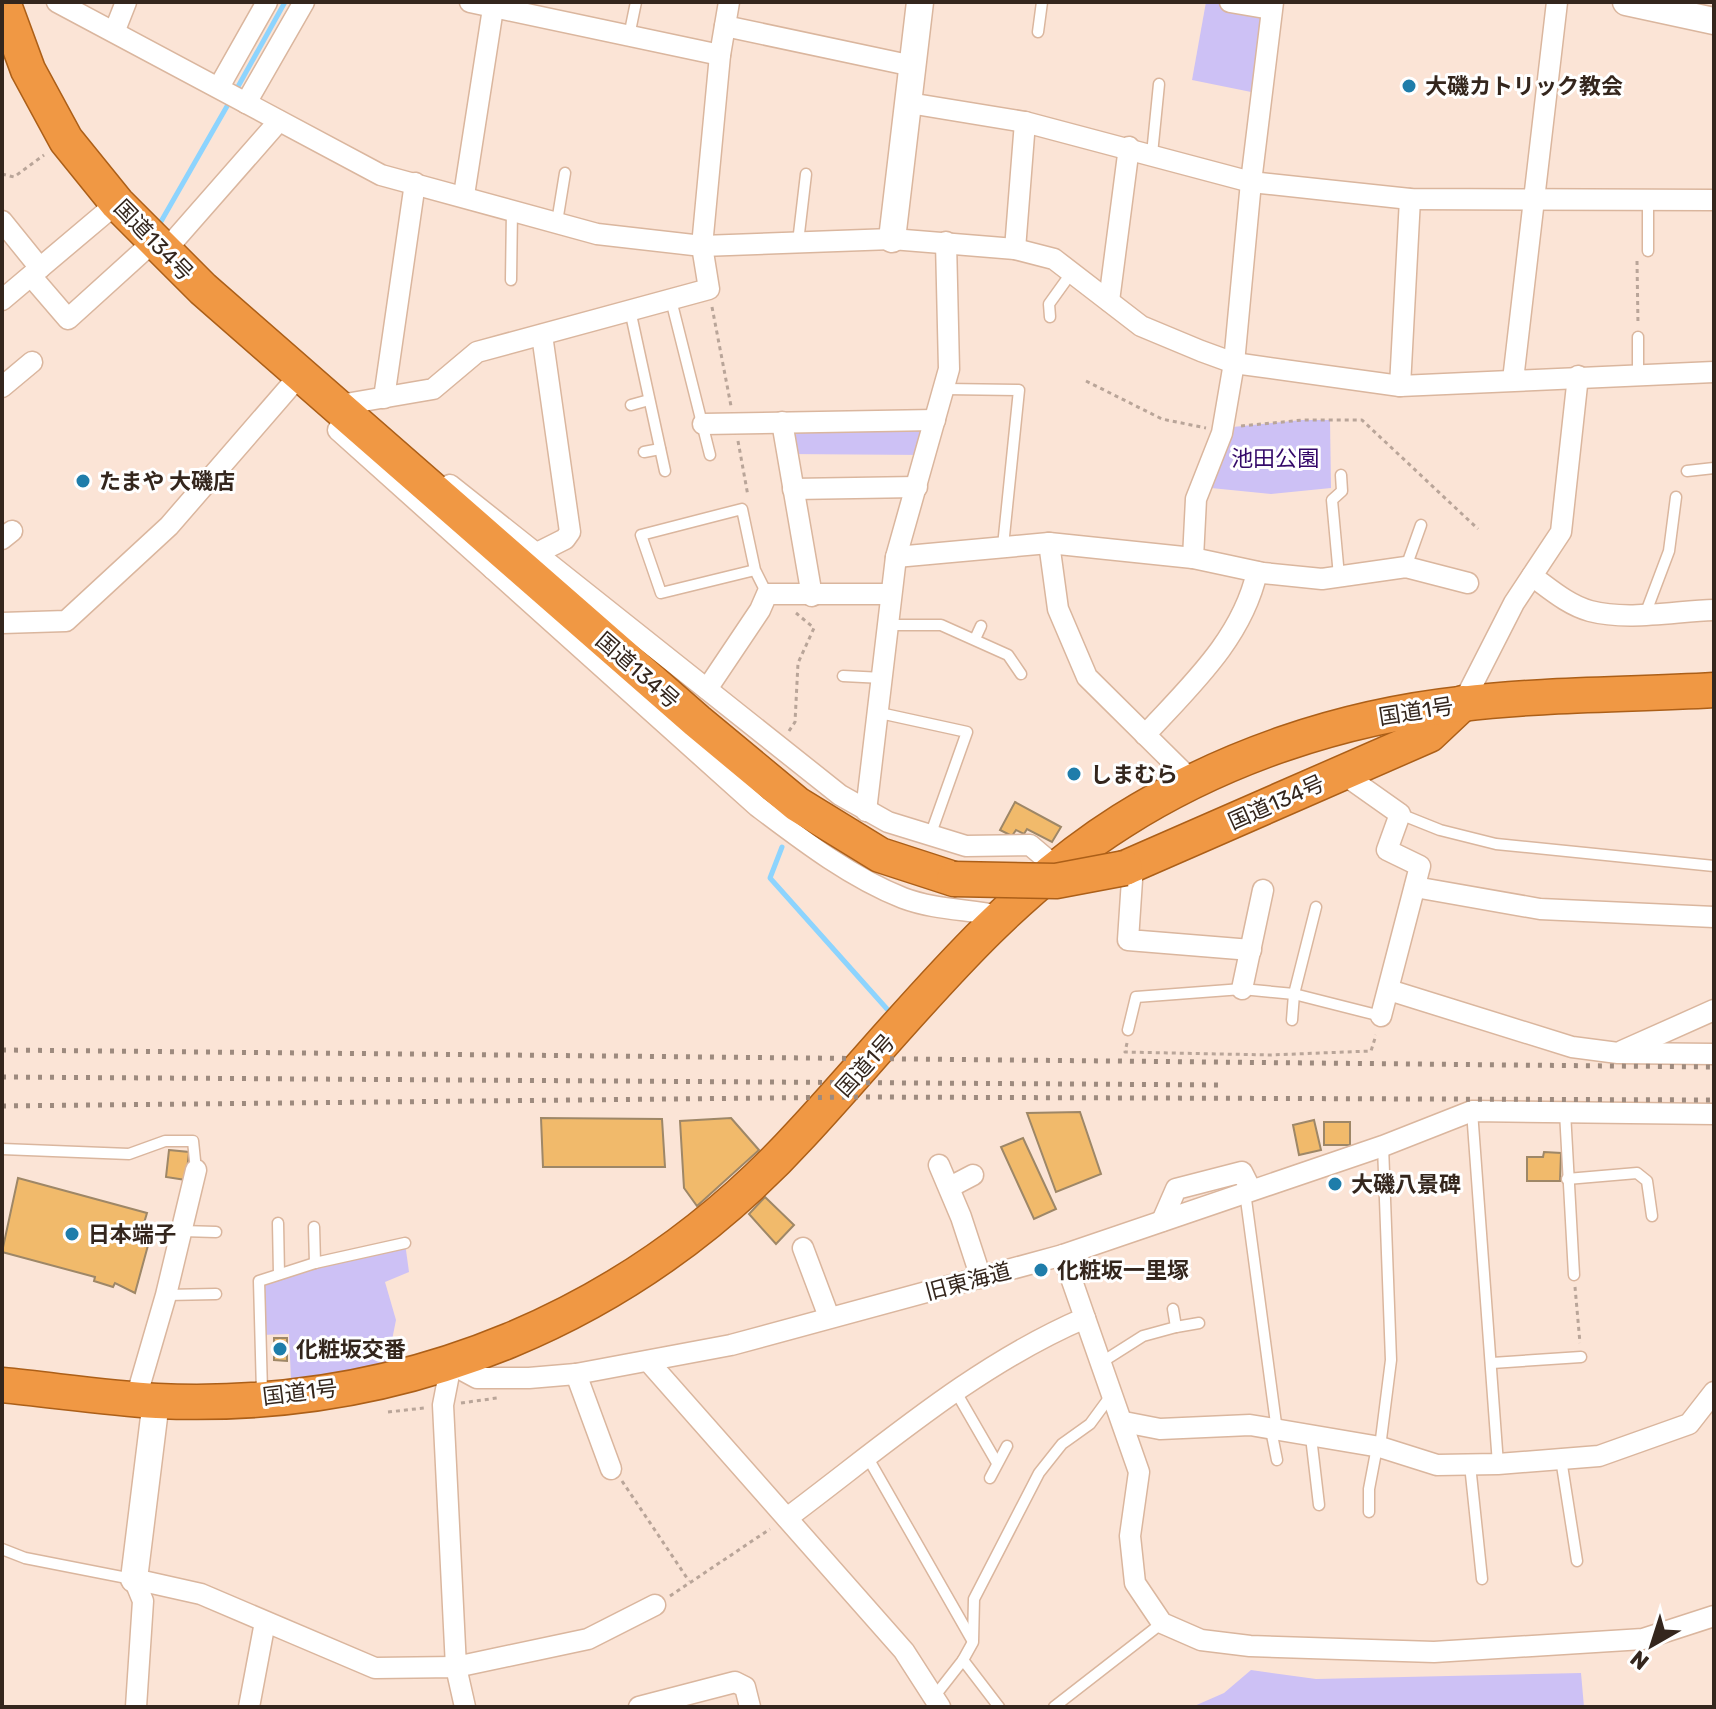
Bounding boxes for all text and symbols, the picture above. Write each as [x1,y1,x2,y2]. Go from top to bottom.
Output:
place label: 大磯カトリック教会 [1425,73,1623,100]
marker: 大磯カトリック教会 [1400,77,1418,95]
street label: 国道134号 [108,194,199,287]
park label: 池田公園 [1231,445,1319,472]
place label: たまや 大磯店 [99,468,235,495]
marker: たまや 大磯店 [74,472,92,490]
street label: 国道134号 [590,627,685,714]
street label: 国道1号 [1377,692,1455,731]
place label: しまむら [1090,761,1178,788]
marker: しまむら [1065,765,1083,783]
street label: 国道134号 [1224,769,1328,836]
street label: 国道1号 [830,1028,901,1102]
place label: 大磯八景碑 [1351,1171,1461,1198]
marker: 大磯八景碑 [1326,1175,1344,1193]
place label: 日本端子 [88,1221,176,1248]
marker: 日本端子 [63,1225,81,1243]
street label: 旧東海道 [922,1257,1014,1306]
place label: 化粧坂一里塚 [1057,1257,1189,1284]
marker: 化粧坂一里塚 [1032,1261,1050,1279]
place label: 化粧坂交番 [296,1336,406,1363]
marker: 化粧坂交番 [271,1340,289,1358]
street label: 国道1号 [261,1375,339,1410]
north arrow [1612,1605,1692,1685]
text: N [1625,1645,1654,1676]

